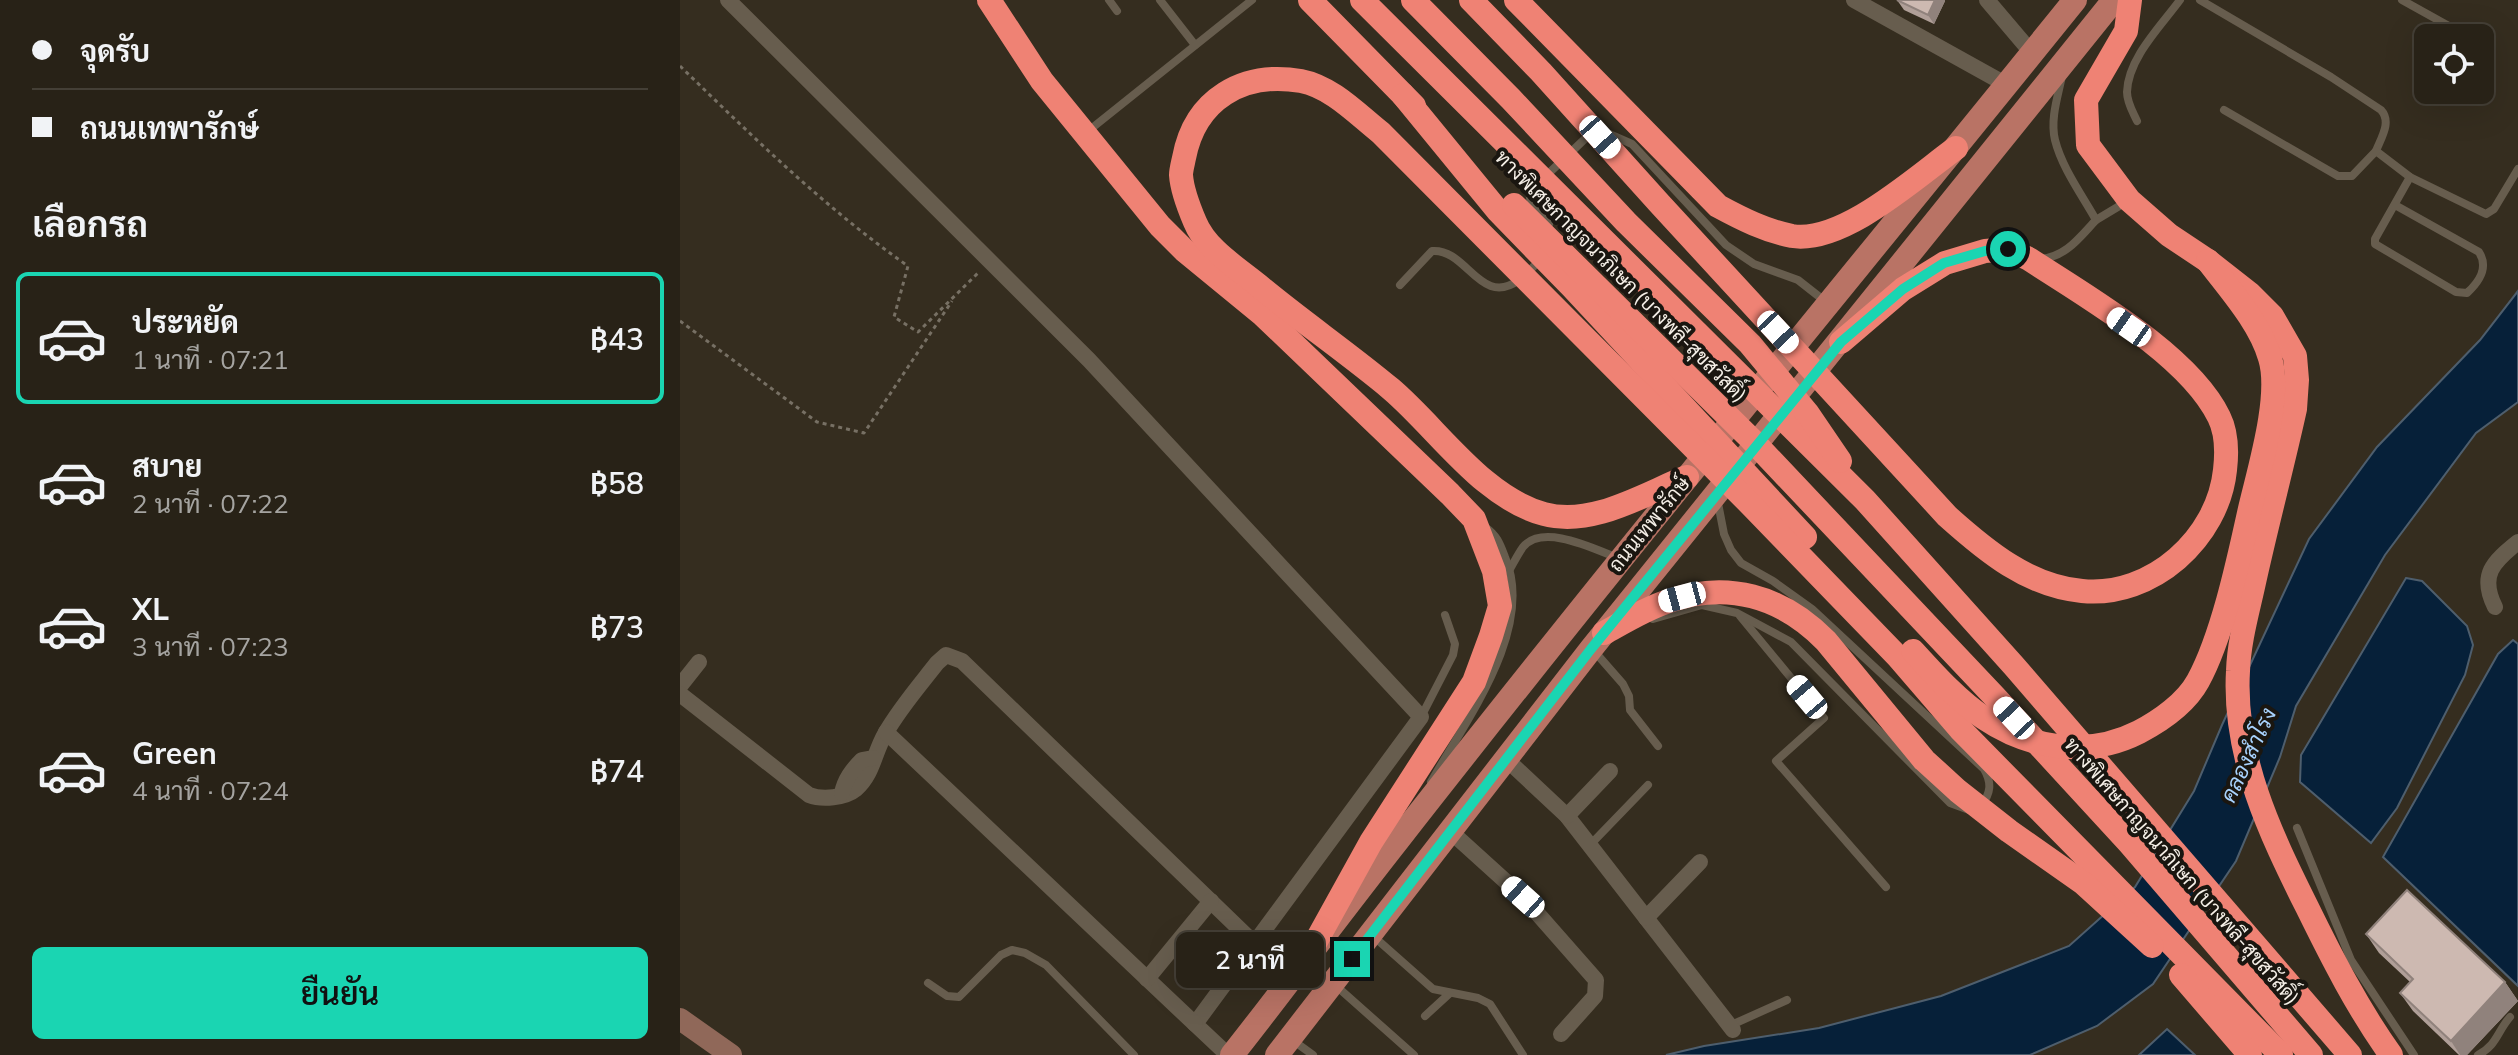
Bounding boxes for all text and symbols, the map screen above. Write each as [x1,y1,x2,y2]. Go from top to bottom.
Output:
map controls [2414,24,2494,104]
button: locate [2414,24,2494,104]
text: จุดรับ [80,32,150,70]
text: ถนนเทพารักษ์ [80,109,259,147]
car [1575,111,1625,163]
street label: ทางพิเศษกาญจนาภิเษก (บางพลี-สุขสวัสดิ์) [1489,141,1756,408]
text: เลือกรถ [32,201,148,246]
route start [1990,231,2026,267]
icon: car [36,302,108,374]
text: ประหยัด [132,303,239,341]
car [2102,303,2156,351]
car [1753,306,1803,358]
text: ฿43 [590,320,644,358]
text: 1 นาที · 07:21 [132,343,289,376]
icon: car [36,446,108,518]
text: สบาย [132,447,202,485]
text: ฿58 [590,464,644,502]
street label: ถนนเทพารักษ์ [1602,470,1695,576]
text: 2 นาที · 07:22 [132,487,289,520]
car [1656,579,1708,615]
icon: car [36,590,108,662]
text: XL [132,590,169,628]
text: ฿73 [590,608,644,646]
text: 3 นาที · 07:23 [132,630,289,663]
car [1782,671,1832,723]
car [1989,692,2039,744]
water label: คลองสำโรง [2214,703,2282,807]
street label: ทางพิเศษกาญจนาภิเษก (บางพลี-สุขสวัสดิ์) [2058,729,2309,1011]
icon: car [36,734,108,806]
text: Green [132,734,217,772]
text: ฿74 [590,752,644,790]
text: 4 นาที · 07:24 [132,774,289,807]
car [1497,872,1549,922]
callout: 2 นาที [1176,931,1324,987]
route end [1334,941,1370,977]
text: 2 นาที [1215,943,1285,976]
button: ยืนยัน [32,947,648,1039]

